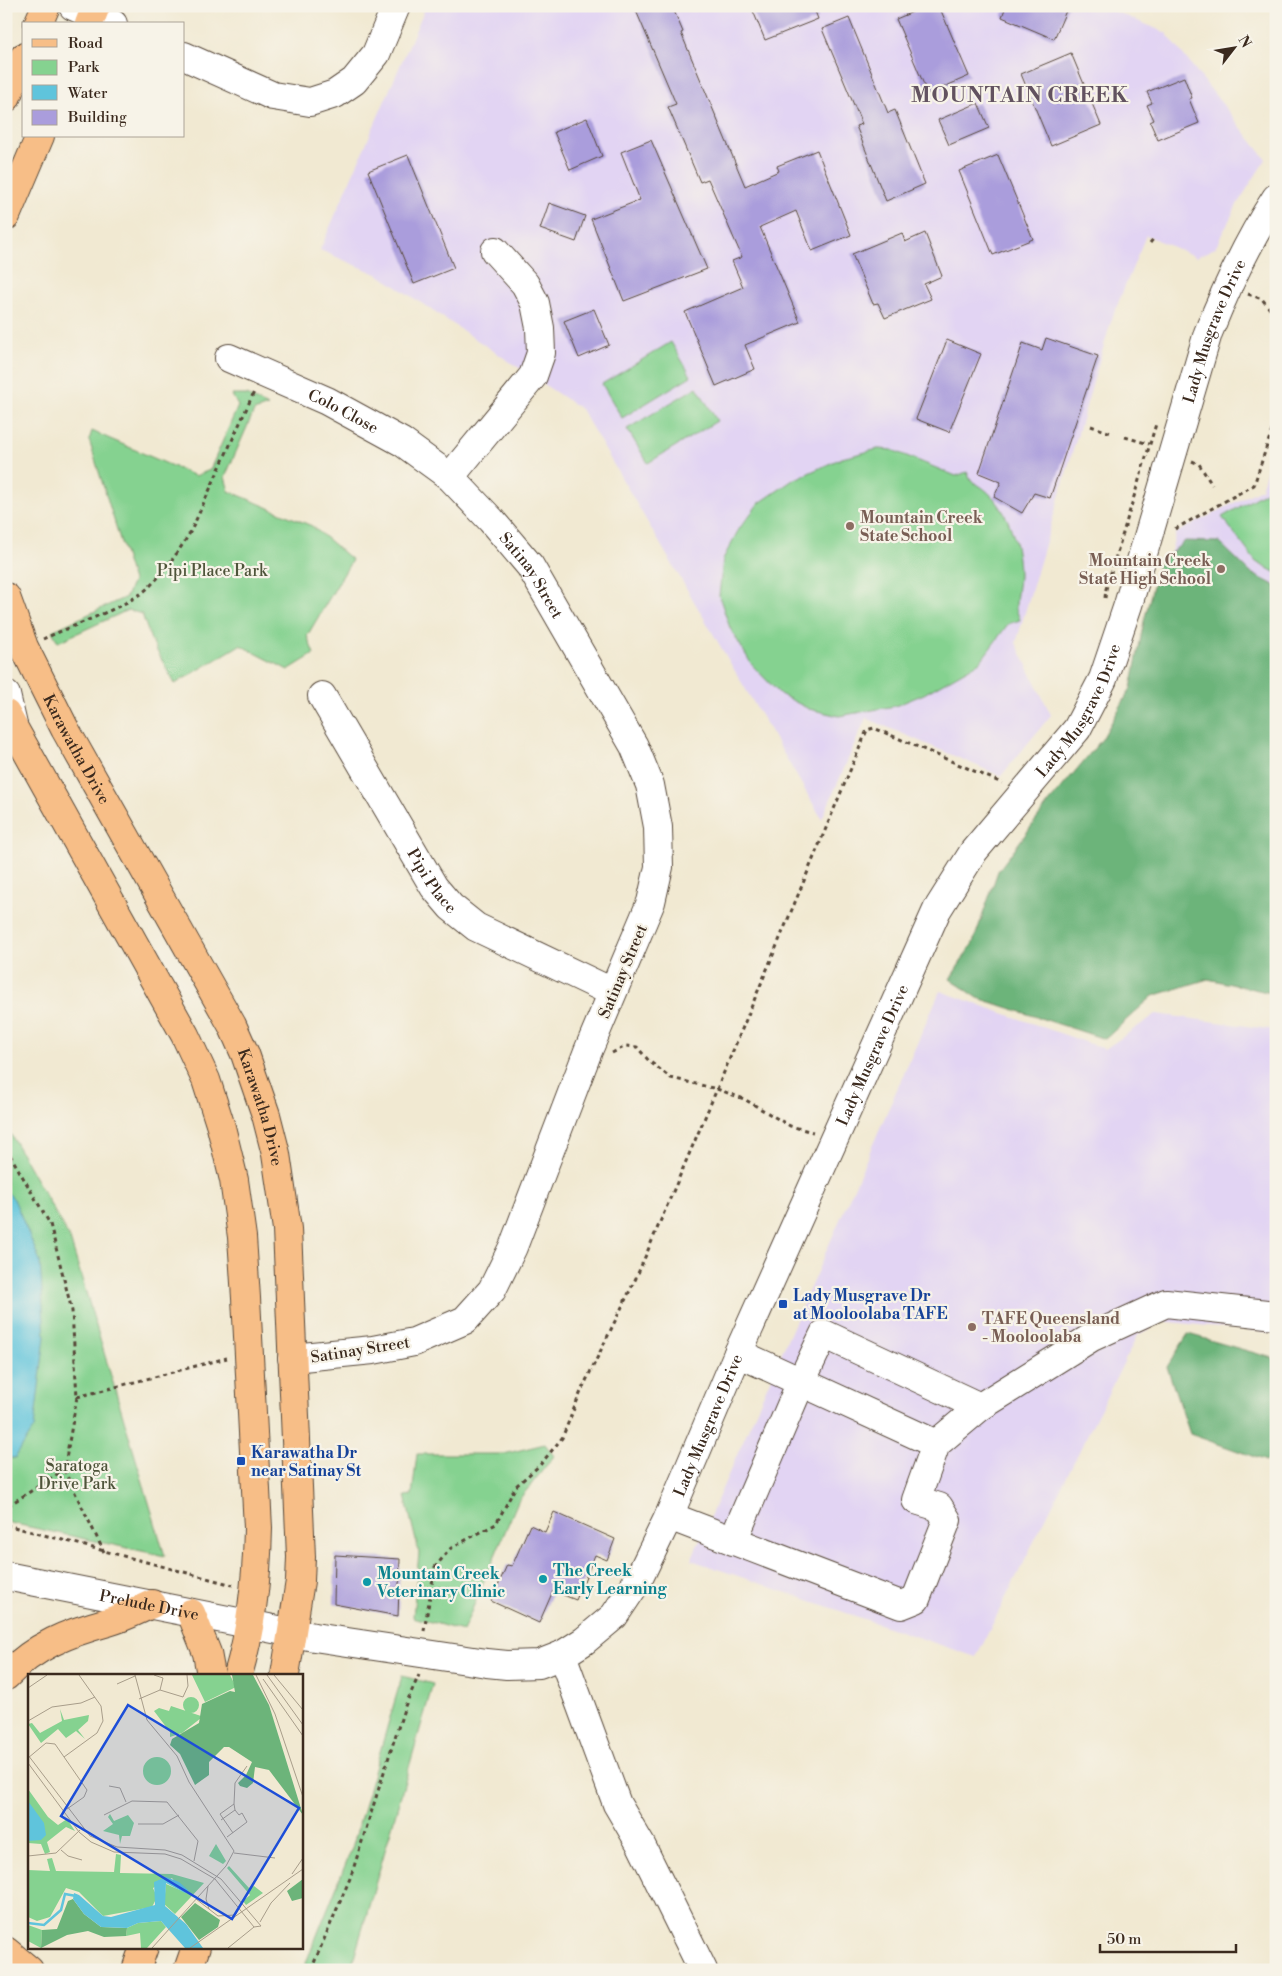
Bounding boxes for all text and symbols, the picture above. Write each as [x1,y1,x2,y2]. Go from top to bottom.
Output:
legend [22,22,185,138]
north arrow [1210,22,1260,72]
text: N [1234,32,1255,51]
text: Road [68,34,103,53]
text: Park [68,58,100,77]
district label: MOUNTAIN CREEK [911,83,1129,109]
text: Water [67,84,108,103]
text: Building [67,108,127,127]
street label: Lady Musgrave Drive [1179,256,1251,406]
street label: Colo Close [305,385,382,438]
place label: Mountain Creek State School [860,508,984,546]
marker: Mountain Creek State School [844,520,856,532]
street label: Satinay Street [495,528,567,622]
place label: Mountain Creek State High School [1079,551,1212,589]
park label: Pipi Place Park [157,561,269,581]
marker: Mountain Creek State High School [1215,563,1227,575]
street label: Lady Musgrave Drive [1032,641,1125,782]
street label: Karawatha Drive [38,691,114,808]
street label: Pipi Place [403,845,460,918]
street label: Satinay Street [594,921,652,1021]
street label: Lady Musgrave Drive [832,982,913,1129]
street label: Karawatha Drive [233,1046,287,1167]
place label: Lady Musgrave Dr at Mooloolaba TAFE [793,1286,948,1324]
marker: Lady Musgrave Dr at Mooloolaba TAFE [777,1298,789,1310]
place label: TAFE Queensland - Mooloolaba [982,1309,1120,1347]
marker: TAFE Queensland - Mooloolaba [966,1321,978,1333]
street label: Satinay Street [309,1332,412,1368]
street label: Lady Musgrave Drive [669,1351,747,1500]
place label: Karawatha Dr near Satinay St [251,1443,362,1481]
marker: Karawatha Dr near Satinay St [235,1455,247,1467]
park label: Saratoga Drive Park [38,1456,117,1494]
place label: The Creek Early Learning [553,1561,667,1599]
place label: Mountain Creek Veterinary Clinic [376,1564,505,1602]
marker: The Creek Early Learning [537,1573,549,1585]
marker: Mountain Creek Veterinary Clinic [361,1576,373,1588]
street label: Prelude Drive [98,1586,200,1625]
inset map [28,1674,302,1948]
scale bar [1100,1921,1236,1953]
text: 50 m [1107,1930,1141,1949]

